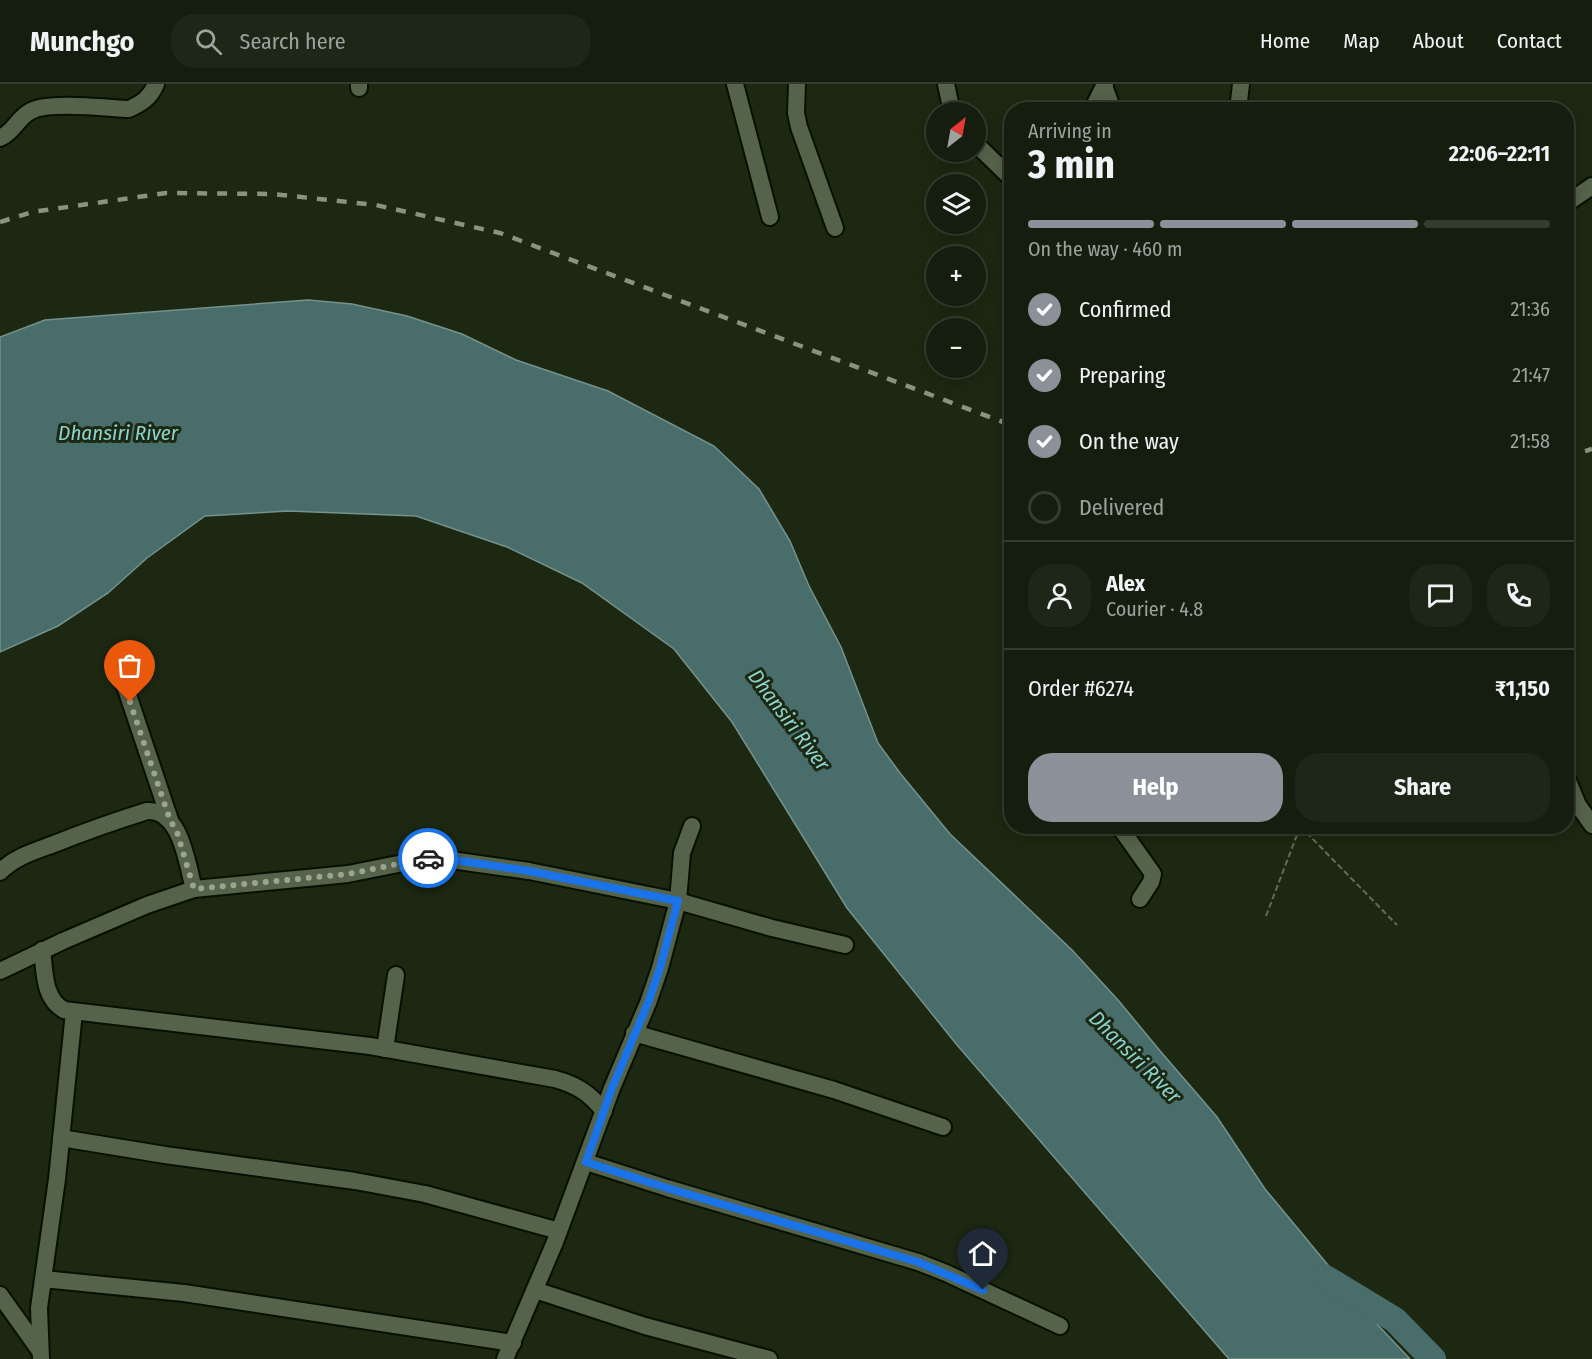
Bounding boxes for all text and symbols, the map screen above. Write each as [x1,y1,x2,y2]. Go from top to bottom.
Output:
search box [171,14,591,68]
text: Munchgo [30,25,135,58]
icon: search [192,25,225,58]
text: Search here [240,28,346,55]
text: Home [1260,28,1310,54]
text: Map [1343,28,1380,54]
text: About [1413,28,1464,54]
text: Contact [1497,28,1562,54]
north arrow [926,102,986,162]
map controls [926,102,986,378]
text: Arriving in [1028,119,1112,143]
text: 22:06–22:11 [1449,140,1550,167]
text: 3 min [1028,142,1115,188]
button: layers [926,174,986,234]
text: On the way · 460 m [1028,237,1182,261]
button: + [926,246,986,306]
icon: check [1028,293,1061,326]
text: Confirmed [1079,296,1172,323]
text: 21:36 [1510,297,1550,321]
button: − [926,318,986,378]
icon: check [1028,359,1061,392]
text: Preparing [1079,362,1165,389]
text: 21:47 [1512,363,1550,387]
water label: Dhansiri River [58,420,179,446]
icon: check [1028,425,1061,458]
text: On the way [1079,428,1179,455]
text: 21:58 [1510,429,1550,453]
text: Delivered [1079,494,1164,521]
button: person [1028,564,1091,627]
button: chat [1409,564,1472,627]
button: phone [1487,564,1550,627]
text: Alex [1106,570,1145,597]
text: Courier · 4.8 [1106,597,1203,621]
pin [104,640,155,702]
icon: bag [113,649,146,682]
water label: Dhansiri River [743,664,836,776]
text: Order #6274 [1028,675,1134,702]
text: ₹1,150 [1495,675,1550,702]
button: Help [1028,753,1283,822]
button: Share [1295,753,1550,822]
courier [398,828,458,888]
icon: car [412,842,445,875]
water label: Dhansiri River [1083,1005,1187,1109]
pin [957,1228,1008,1290]
icon: home [966,1237,999,1270]

